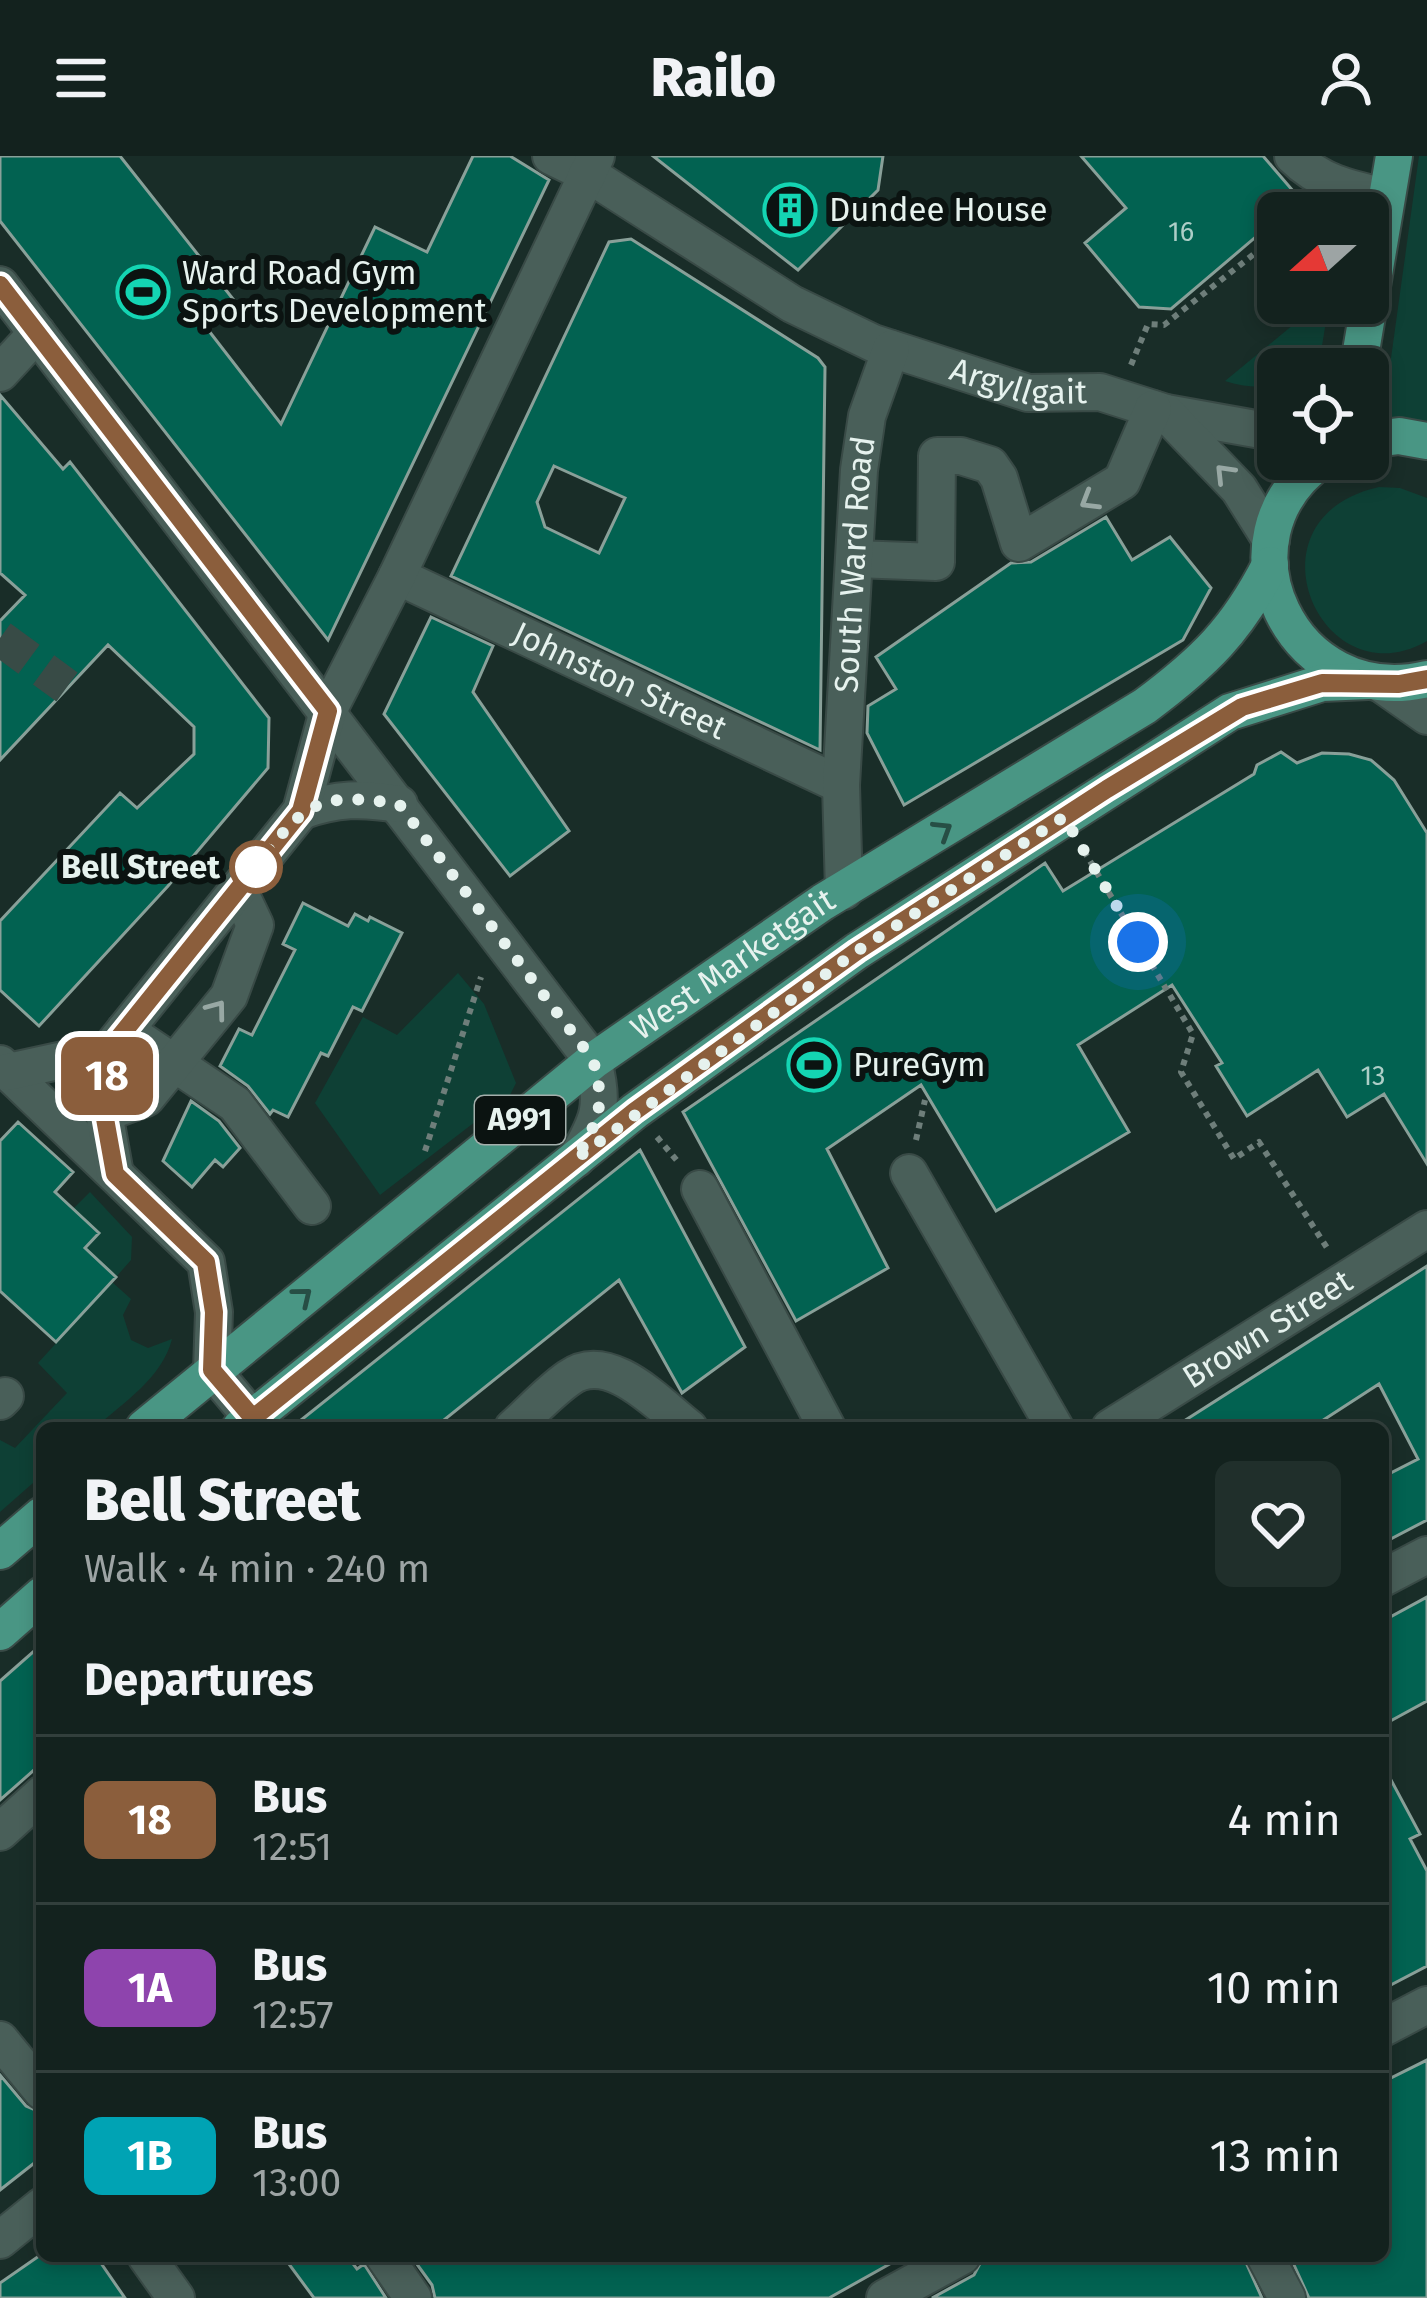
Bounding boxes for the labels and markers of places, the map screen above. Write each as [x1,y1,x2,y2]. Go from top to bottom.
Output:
building icon: Dundee House [762,182,818,238]
place label: Dundee House [829,190,1048,230]
place label: Ward Road Gym Sports Development [182,253,487,331]
sports icon: Ward Road Gym Sports Development [115,264,171,320]
marker: Bell Street [231,842,281,892]
place label: Bell Street [61,847,221,887]
sports icon: PureGym [786,1037,842,1093]
place label: PureGym [853,1045,986,1085]

